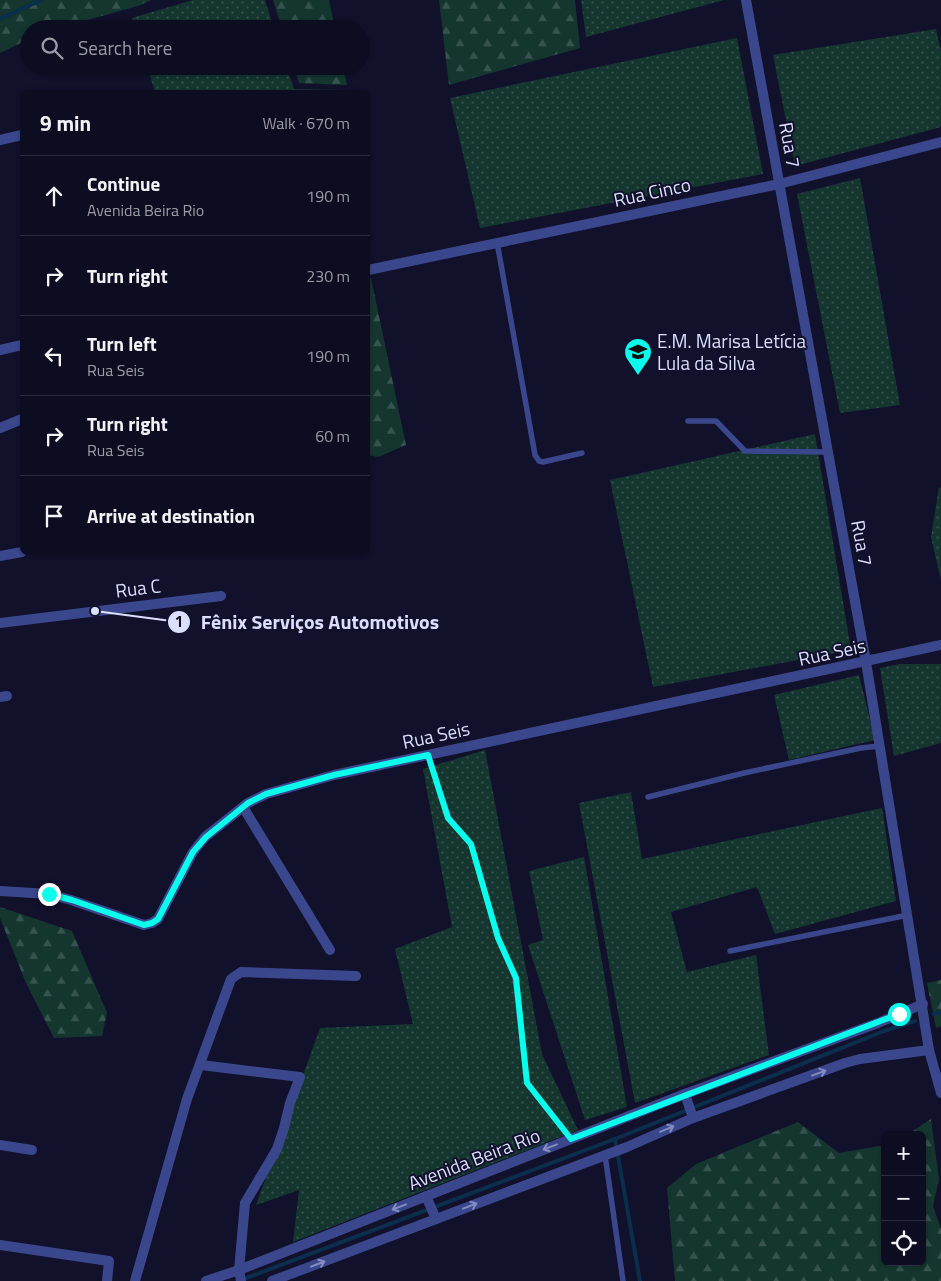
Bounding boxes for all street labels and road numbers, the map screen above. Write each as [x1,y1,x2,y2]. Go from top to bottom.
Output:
street label: Rua 7 [772,120,809,170]
street label: Rua Cinco [611,169,693,214]
street label: Rua 7 [844,518,881,568]
street label: Rua C [113,570,162,605]
street label: Rua Seis [795,630,868,673]
street label: Rua Seis [399,713,472,756]
street label: Avenida Beira Rio [404,1120,544,1197]

